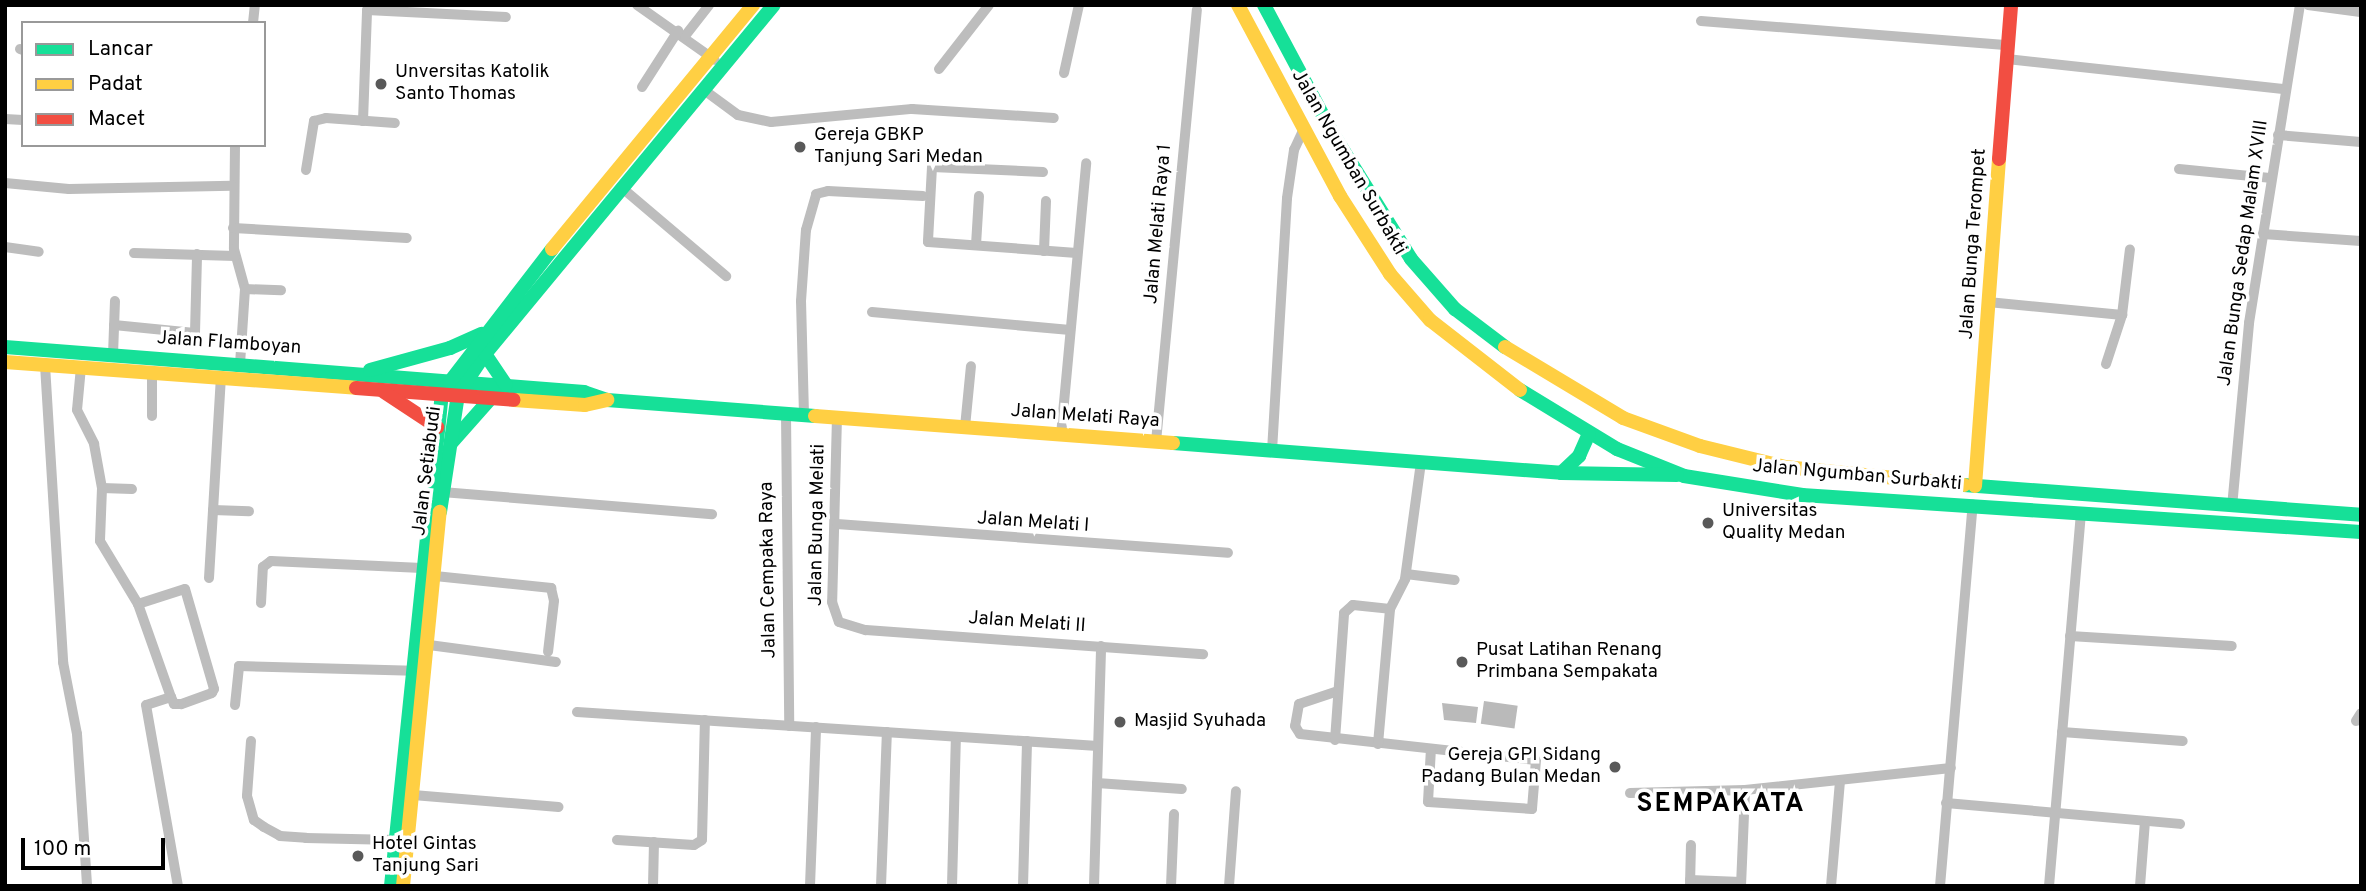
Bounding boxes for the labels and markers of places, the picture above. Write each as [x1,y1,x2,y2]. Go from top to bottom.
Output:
place label: Unversitas Katolik Santo Thomas [395,62,550,106]
marker: Unversitas Katolik Santo Thomas [373,76,389,92]
place label: Gereja GBKP Tanjung Sari Medan [814,125,983,169]
marker: Gereja GBKP Tanjung Sari Medan [792,139,808,155]
place label: Universitas Quality Medan [1722,501,1845,545]
marker: Universitas Quality Medan [1700,515,1716,531]
place label: Pusat Latihan Renang Primbana Sempakata [1476,640,1662,684]
marker: Pusat Latihan Renang Primbana Sempakata [1454,654,1470,670]
place label: Masjid Syuhada [1134,711,1266,733]
marker: Masjid Syuhada [1112,714,1128,730]
place label: Gereja GPI Sidang Padang Bulan Medan [1421,745,1601,789]
marker: Gereja GPI Sidang Padang Bulan Medan [1607,759,1623,775]
place label: Hotel Gintas Tanjung Sari [372,834,479,878]
marker: Hotel Gintas Tanjung Sari [350,848,366,864]

